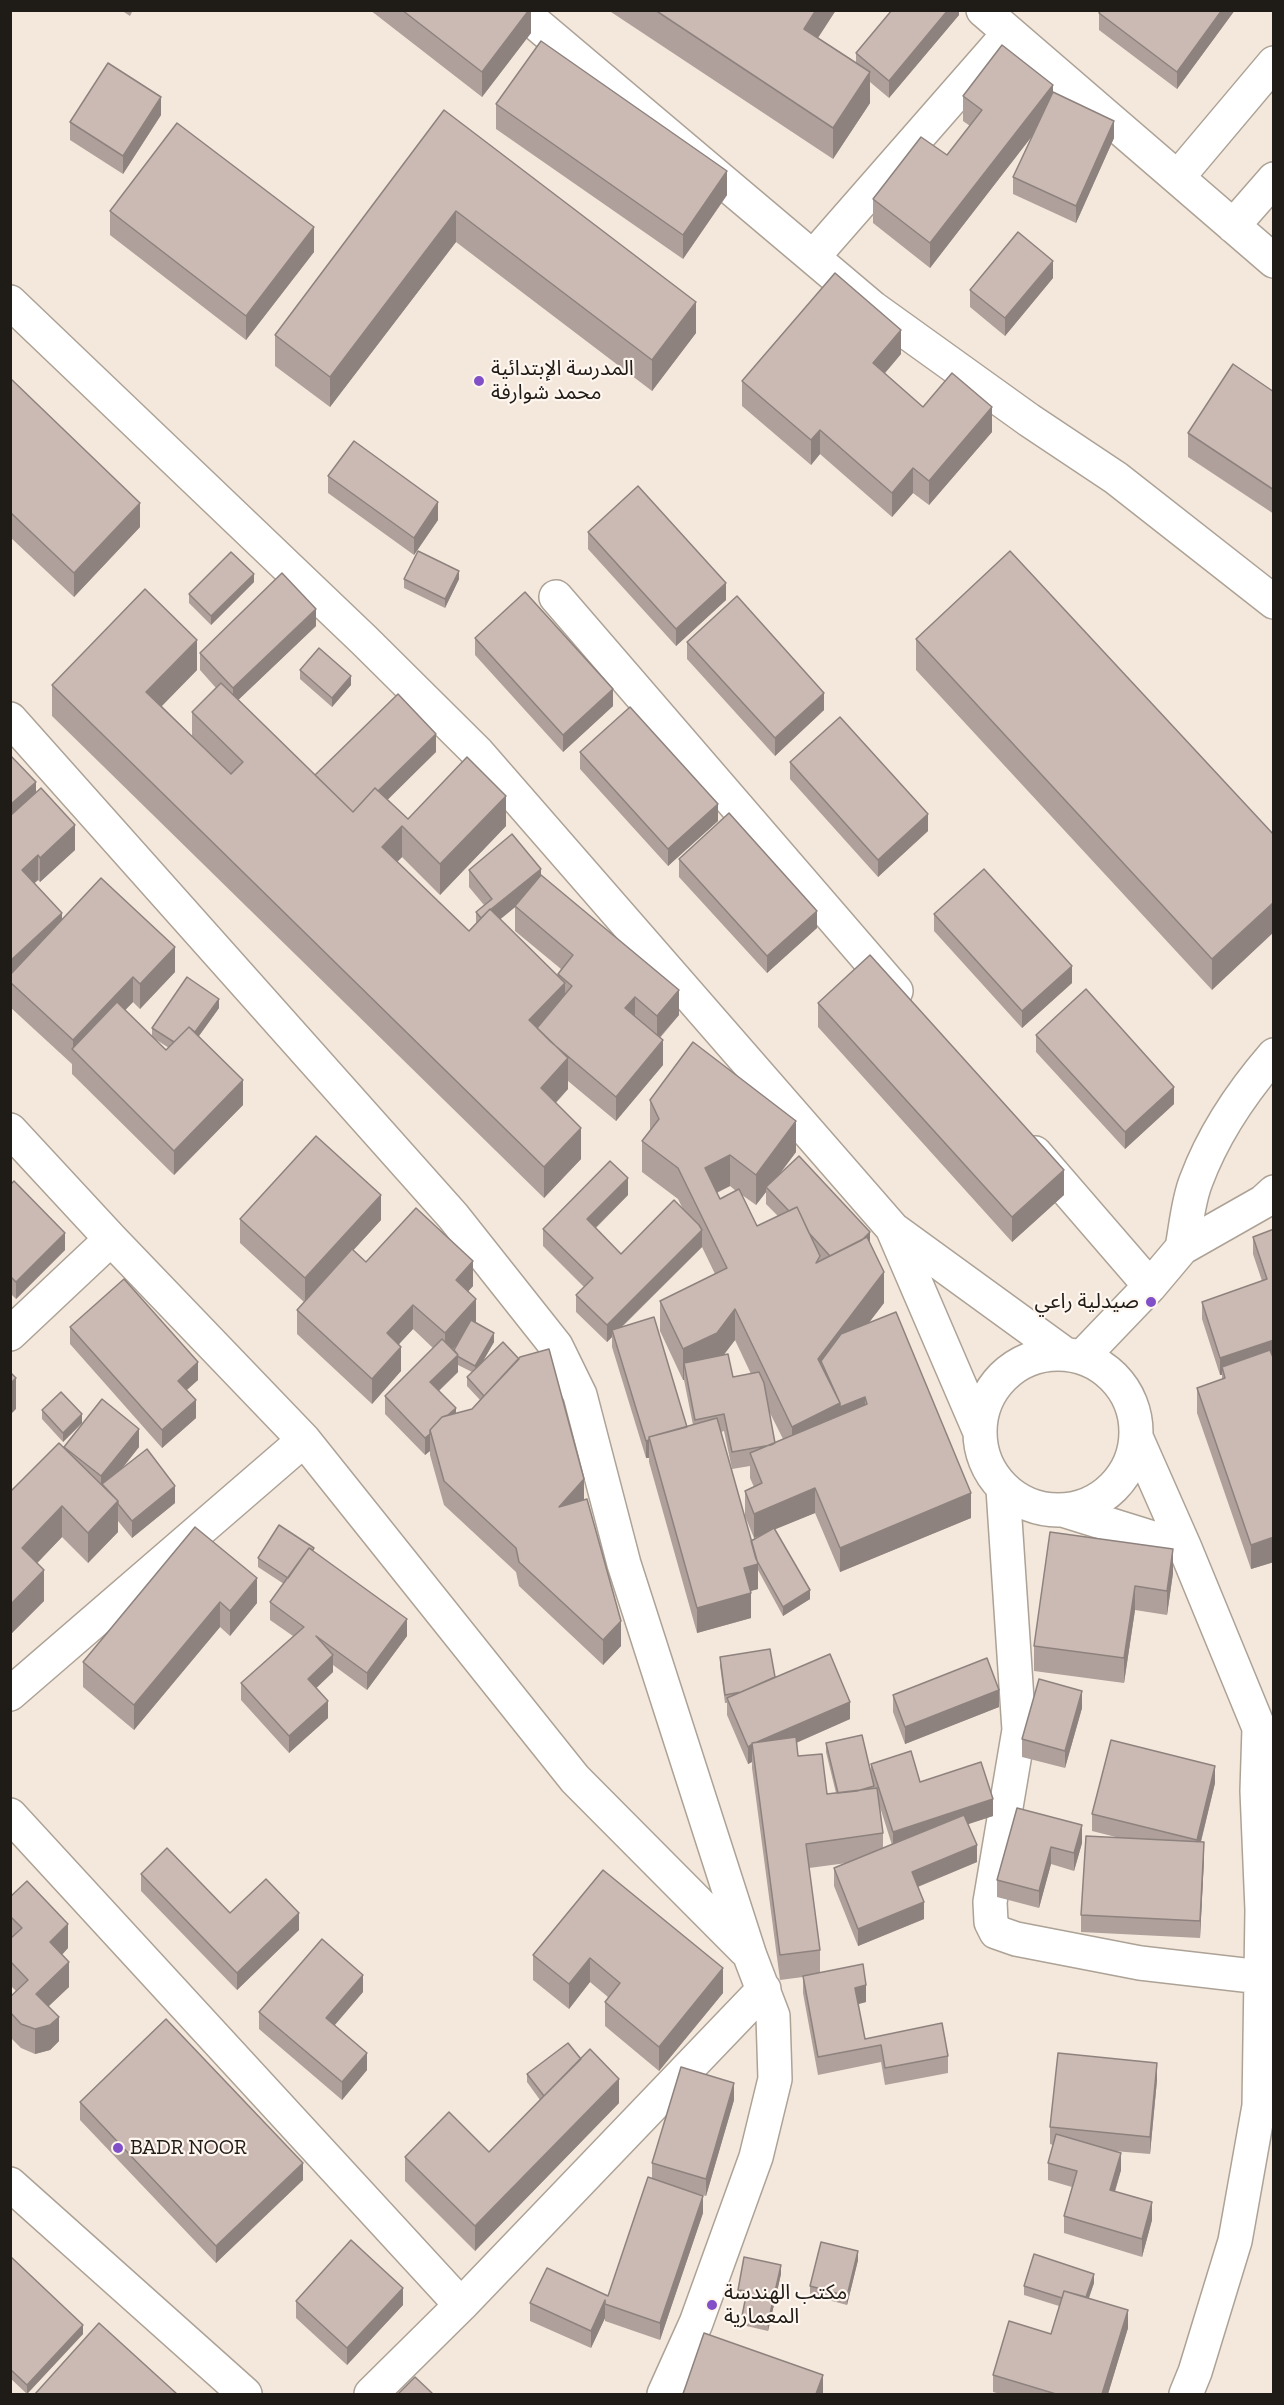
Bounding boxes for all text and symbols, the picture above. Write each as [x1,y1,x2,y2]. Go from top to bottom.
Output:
place label: المدرسة الإبتدائية محمد شوارفة [491,356,634,406]
marker: المدرسة الإبتدائية محمد شوارفة [472,374,486,388]
place label: صيدلية راعي [1035,1289,1139,1315]
marker: صيدلية راعي [1144,1295,1158,1309]
place label: BADR NOOR [130,2135,247,2161]
marker: BADR NOOR [111,2141,125,2155]
place label: مكتب الهندسة المعمارية [724,2280,847,2330]
marker: مكتب الهندسة المعمارية [705,2298,719,2312]

